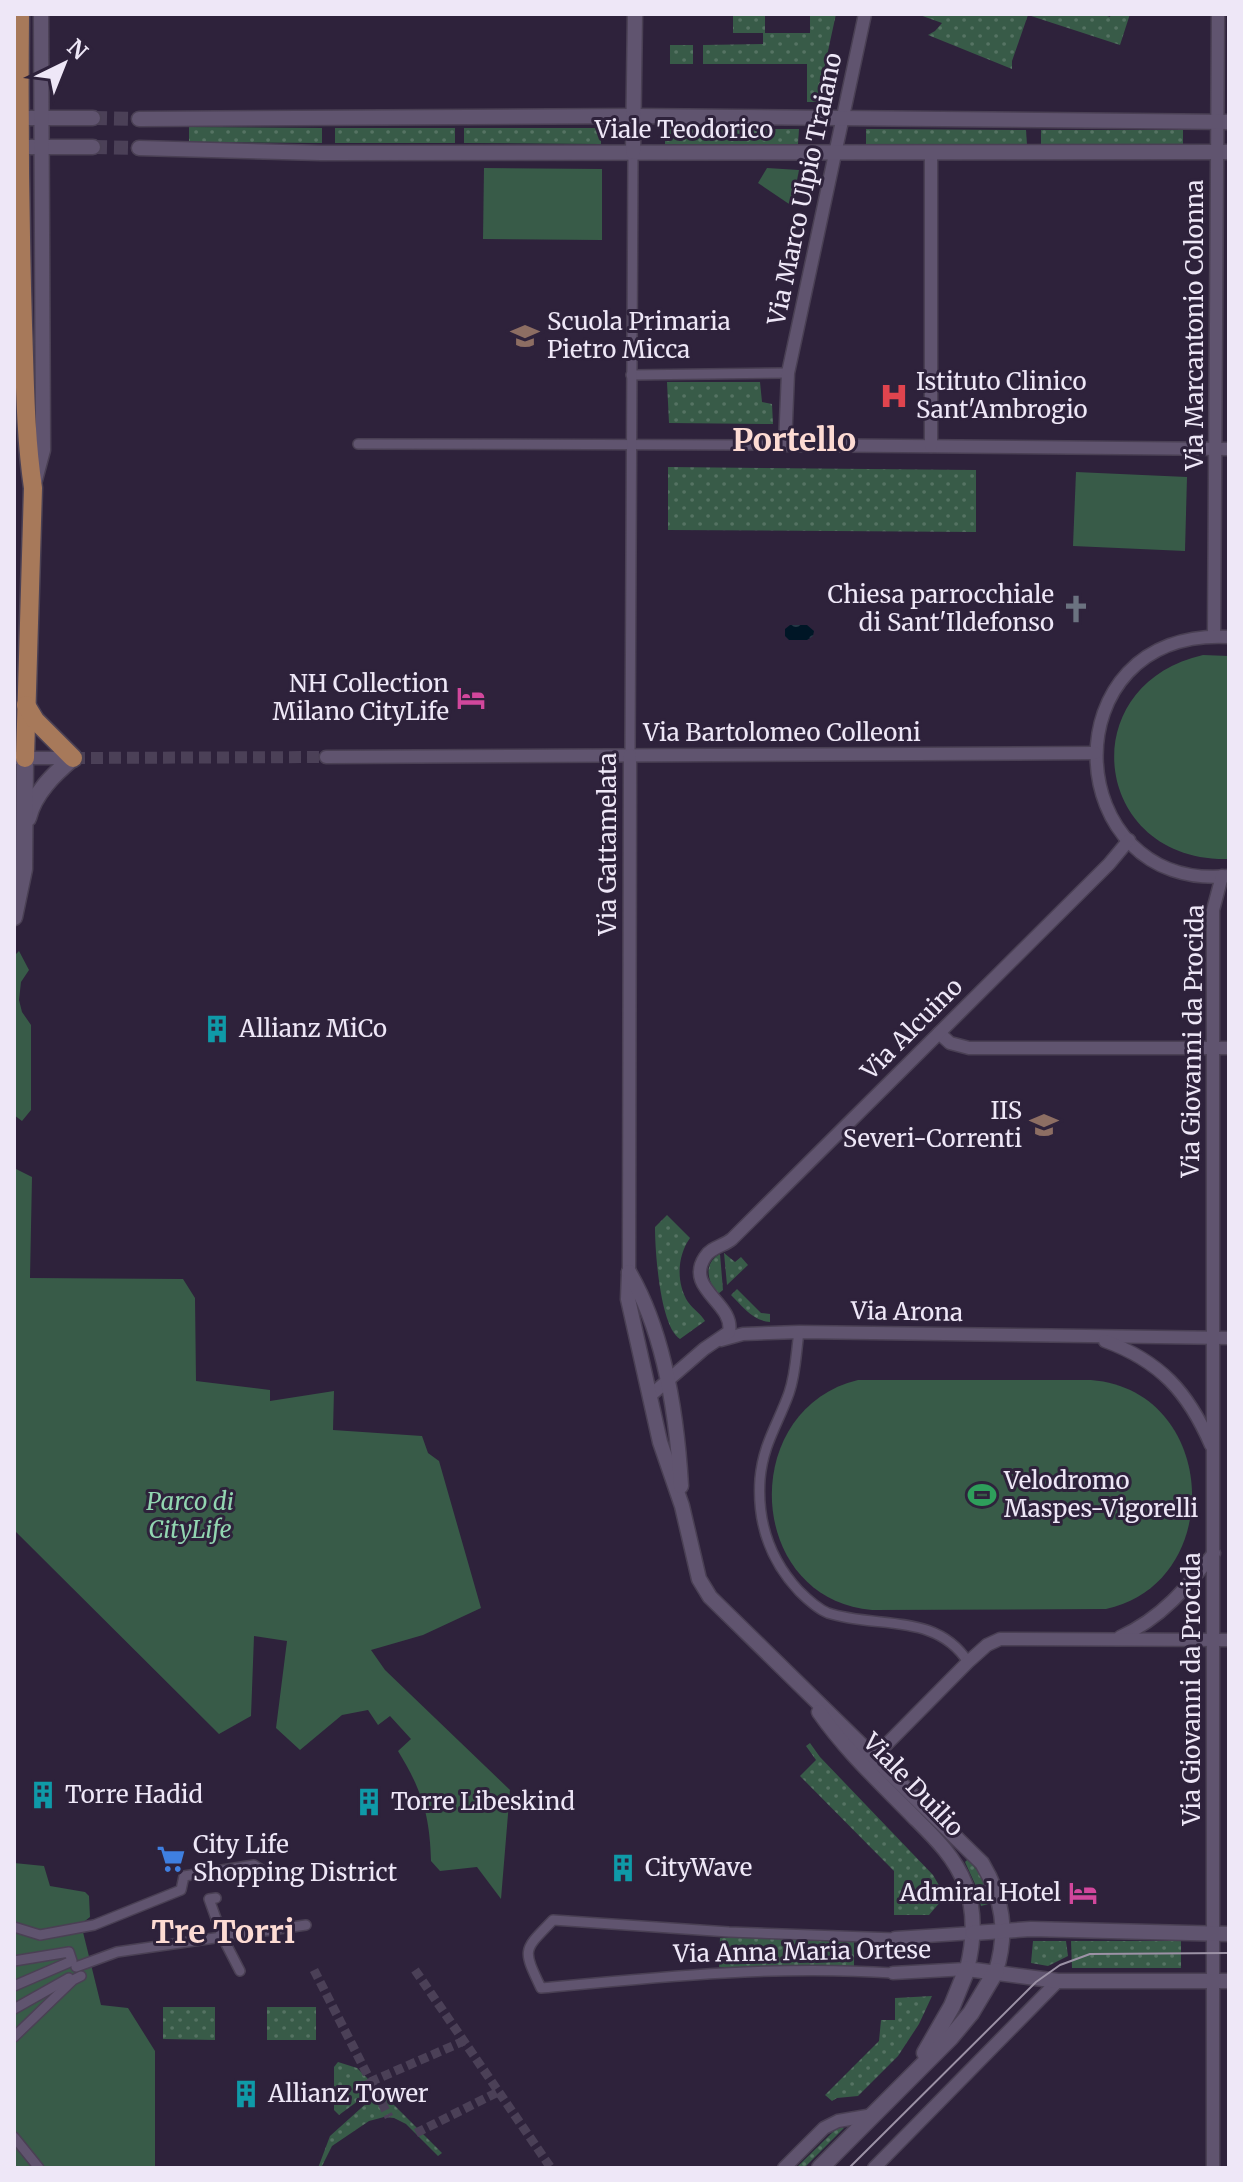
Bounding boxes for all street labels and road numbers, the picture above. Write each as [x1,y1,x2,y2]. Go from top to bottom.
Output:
street label: Via Marco Ulpio Traiano [760,50,849,329]
street label: Viale Teodorico [594,114,773,145]
street label: Via Marcantonio Colonna [1179,180,1210,471]
street label: Via Bartolomeo Colleoni [642,717,921,748]
street label: Via Gattamelata [592,752,623,936]
street label: Via Giovanni da Procida [1175,904,1210,1179]
street label: Via Alcuino [853,971,969,1087]
street label: Via Arona [850,1295,963,1328]
street label: Via Giovanni da Procida [1176,1552,1207,1827]
street label: Viale Duilio [856,1726,970,1843]
street label: Via Anna Maria Ortese [672,1934,931,1969]

